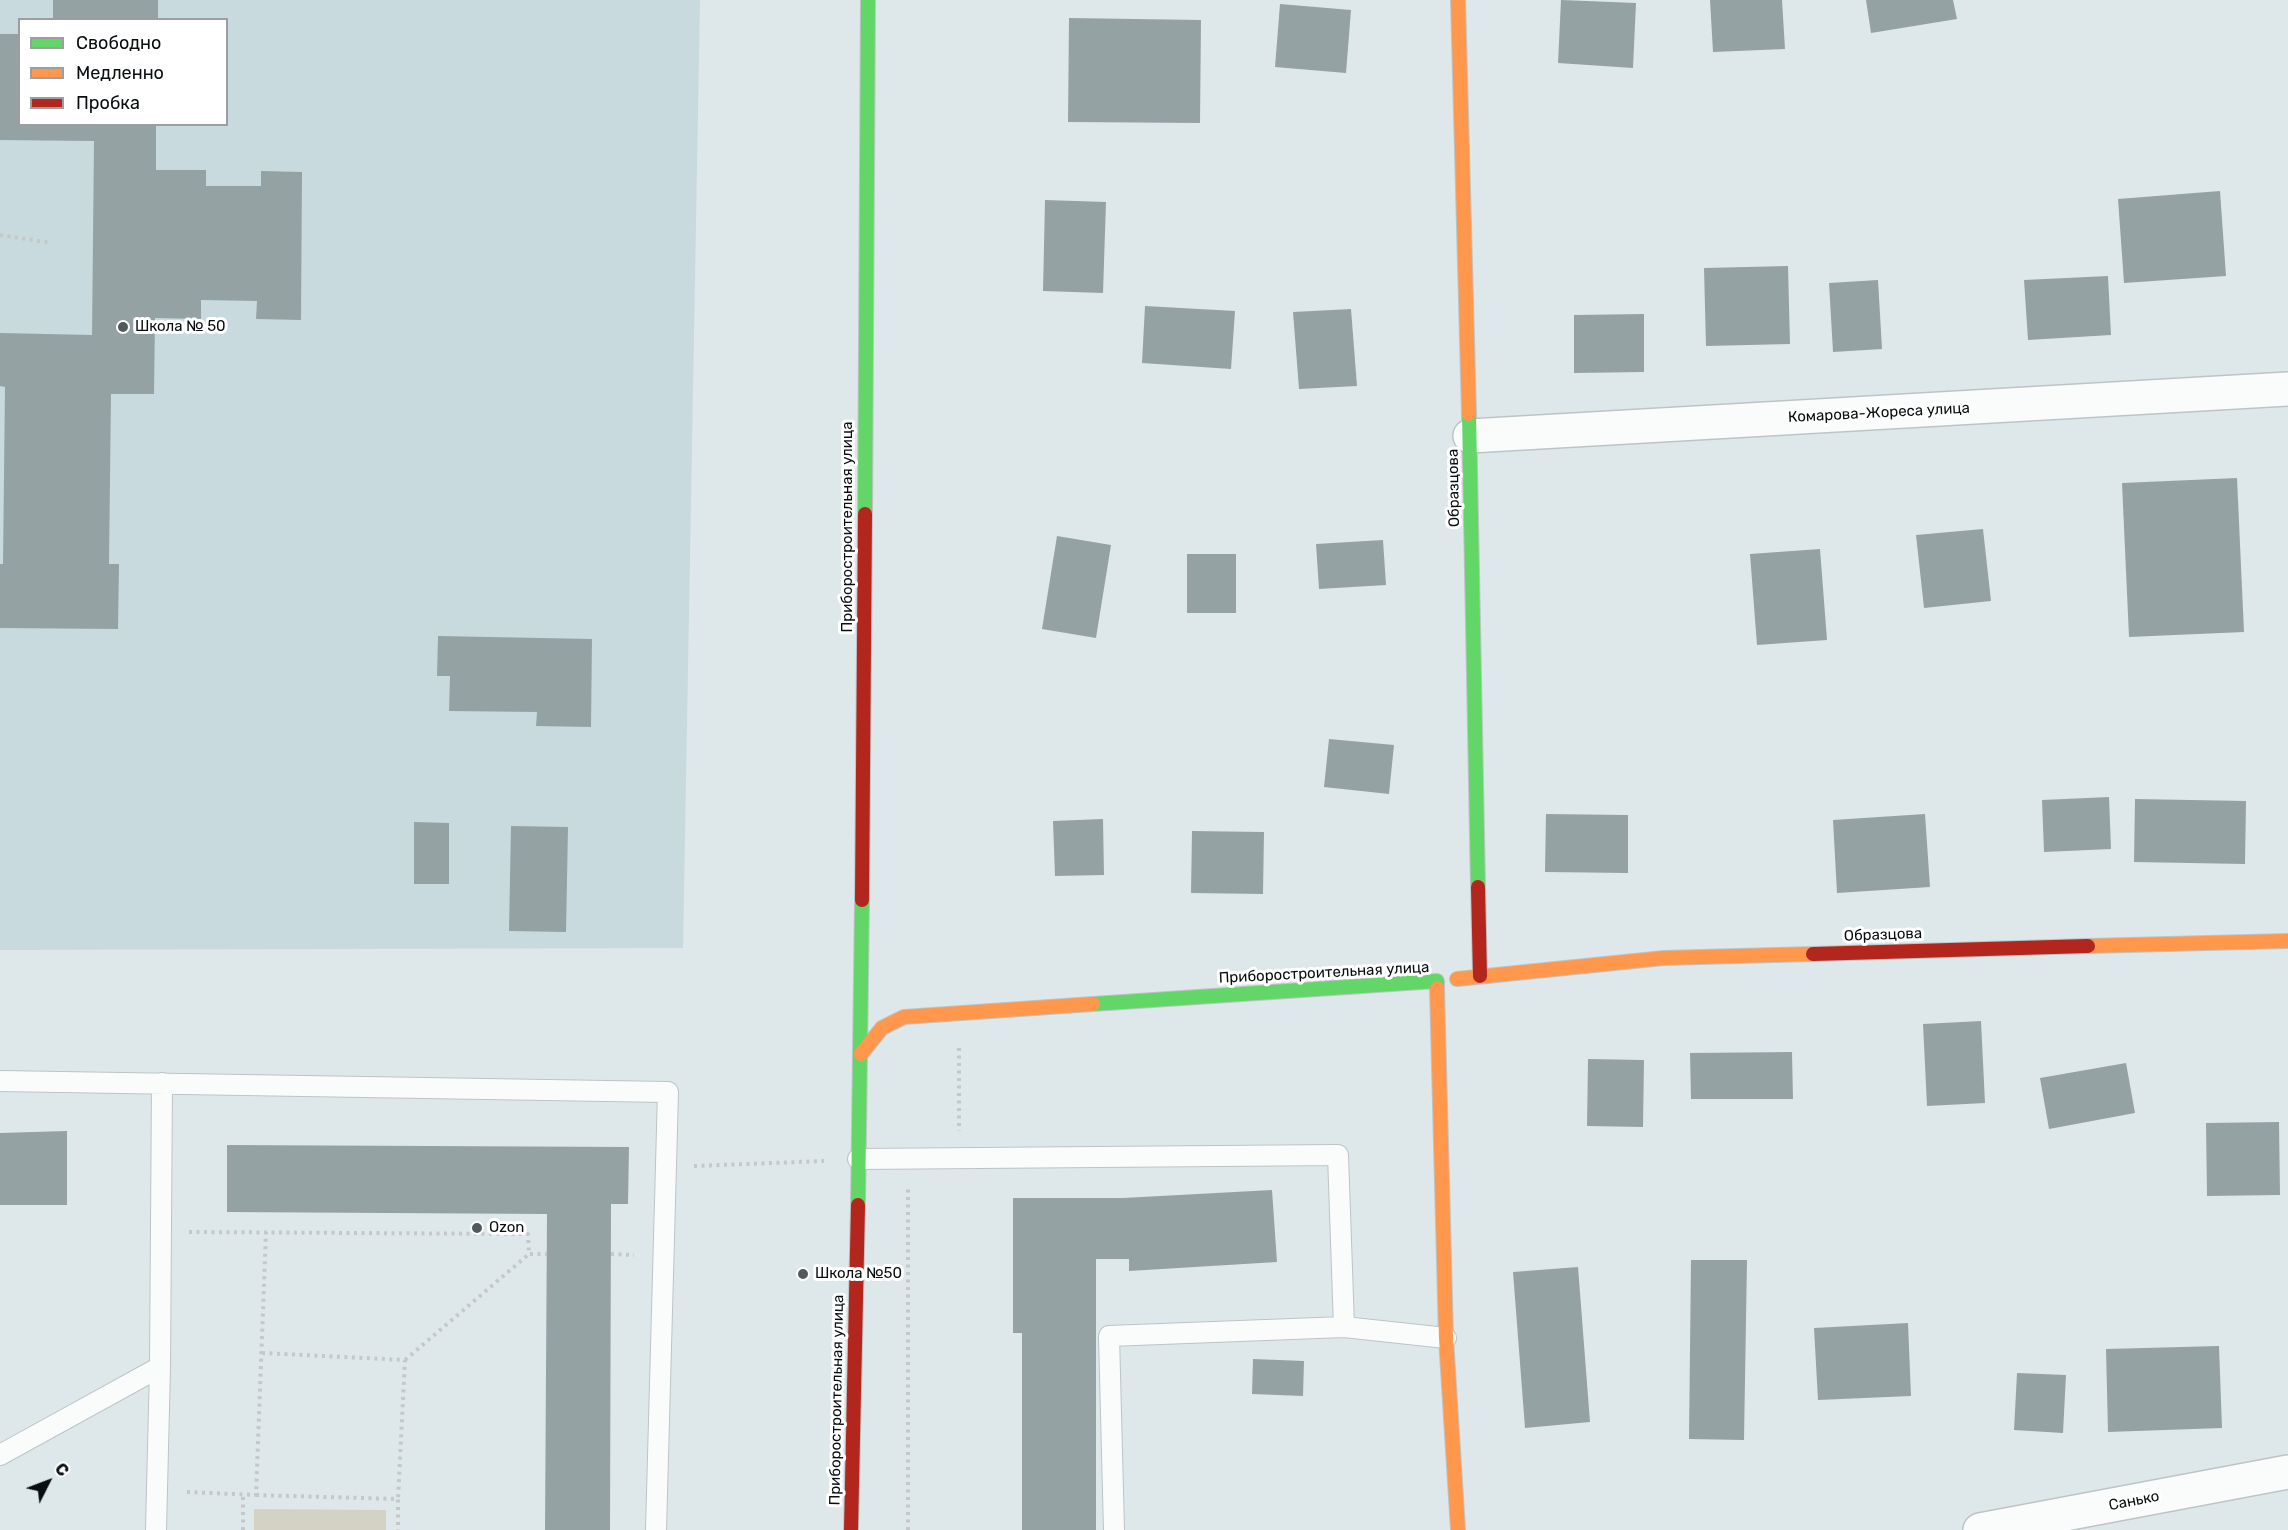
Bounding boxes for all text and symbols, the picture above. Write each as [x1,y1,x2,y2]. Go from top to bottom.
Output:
legend [18,18,228,126]
text: Свободно [76,32,161,54]
text: Медленно [76,62,164,84]
text: Пробка [76,92,140,114]
place label: Школа № 50 [135,318,226,336]
marker: Школа № 50 [116,320,130,334]
street label: Комарова-Жореса улица [1788,399,1970,427]
street label: Приборостроительная улица [839,422,857,632]
street label: Образцова [1444,449,1464,527]
street label: Образцова [1844,925,1922,945]
street label: Приборостроительная улица [1218,958,1430,988]
place label: Ozon [489,1219,524,1237]
marker: Ozon [470,1221,484,1235]
place label: Школа №50 [815,1265,902,1283]
marker: Школа №50 [796,1267,810,1281]
street label: Приборостроительная улица [826,1294,848,1506]
north arrow [18,1452,78,1512]
text: С [51,1459,73,1480]
street label: Санько [2107,1487,2161,1515]

